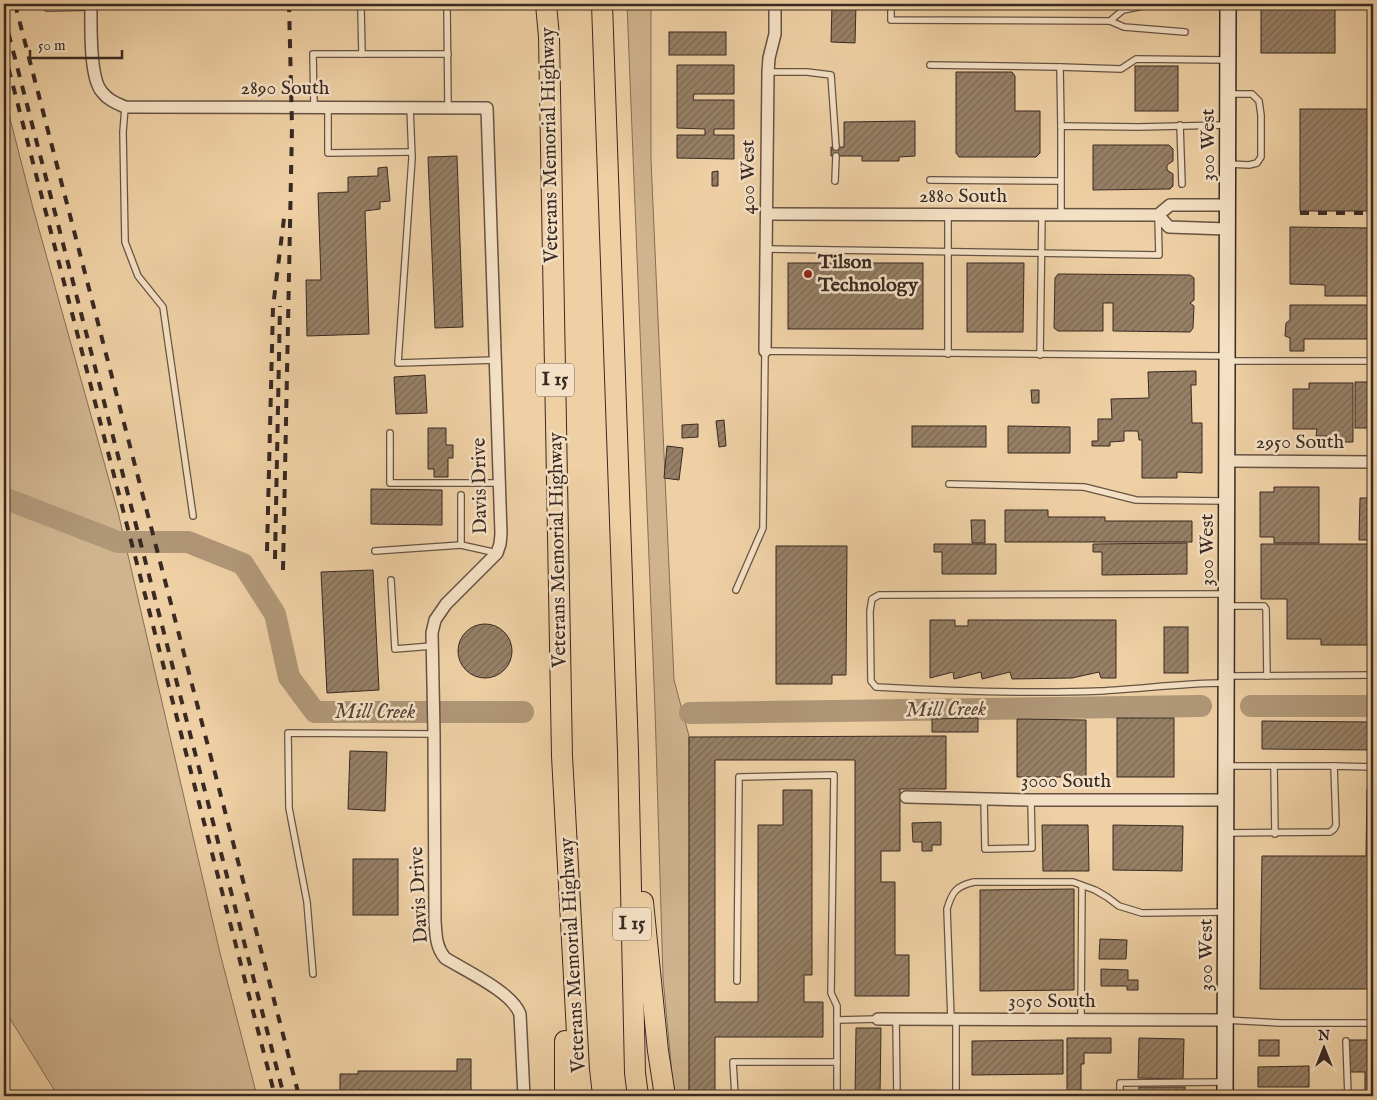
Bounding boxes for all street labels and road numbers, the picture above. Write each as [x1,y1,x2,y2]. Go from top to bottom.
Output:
street label: Veterans Memorial Highway [535,27,565,264]
street label: 2890 South [241,76,330,101]
street label: 300 West [1196,109,1221,181]
street label: 400 West [736,139,761,214]
street label: 2880 South [919,184,1007,209]
road number: I 15 [536,364,574,396]
street label: 2950 South [1256,430,1345,455]
street label: Veterans Memorial Highway [543,432,573,669]
street label: Davis Drive [467,437,493,535]
street label: 300 West [1195,514,1220,586]
street label: 3000 South [1021,769,1111,794]
street label: Veterans Memorial Highway [554,837,592,1074]
street label: Davis Drive [404,846,434,944]
road number: I 15 [613,908,651,941]
street label: 300 West [1194,919,1219,991]
street label: 3050 South [1008,989,1096,1014]

